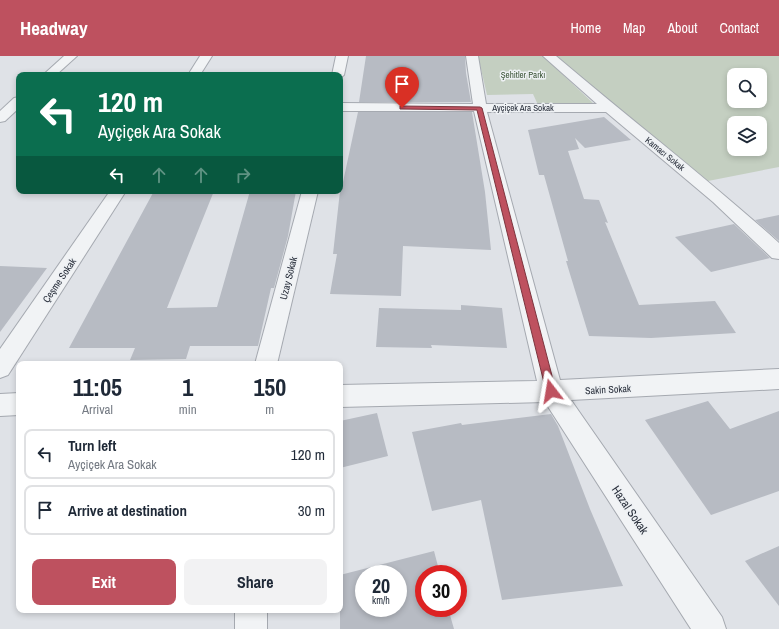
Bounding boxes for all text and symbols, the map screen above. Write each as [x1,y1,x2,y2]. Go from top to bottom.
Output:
text: Headway [20,15,88,41]
text: Home [570,19,601,37]
text: Map [623,19,645,37]
text: About [667,19,697,37]
text: Contact [719,19,759,37]
pin [385,67,419,108]
map controls [727,68,767,156]
button: search [727,68,767,108]
park label: Şehitler Parkı [501,69,545,81]
icon: arrive [391,73,413,95]
text: 120 m [98,83,163,121]
icon: left [32,88,84,140]
street label: Ayçiçek Ara Sokak [491,102,554,114]
button: layers [727,116,767,156]
text: Ayçiçek Ara Sokak [98,119,221,144]
street label: Kamacı Sokak [643,134,688,174]
icon: left [106,164,128,186]
icon: ahead [148,164,170,186]
icon: ahead [190,164,212,186]
icon: right [232,164,254,186]
street label: Uzay Sokak [277,254,300,301]
street label: Çeşme Sokak [40,255,80,305]
position arrow [530,370,572,412]
text: 11:05 [73,371,122,403]
text: 1 [182,371,193,403]
text: 150 [253,371,286,403]
street label: Sakin Sokak [585,382,632,397]
text: Arrival [82,401,113,418]
text: min [179,401,197,418]
text: m [265,401,274,418]
text: Turn left [68,435,116,456]
icon: left [34,443,56,465]
text: 120 m [291,444,325,465]
text: Ayçiçek Ara Sokak [68,456,157,473]
street label: Hazal Sokak [608,483,652,537]
icon: arrive [34,499,56,521]
text: Arrive at destination [68,500,187,521]
text: 30 m [298,500,325,521]
button: Exit [32,559,176,605]
button: Share [184,559,327,605]
speed limit sign: 30 [415,565,467,617]
text: 20 [372,572,390,599]
text: km/h [372,594,390,607]

